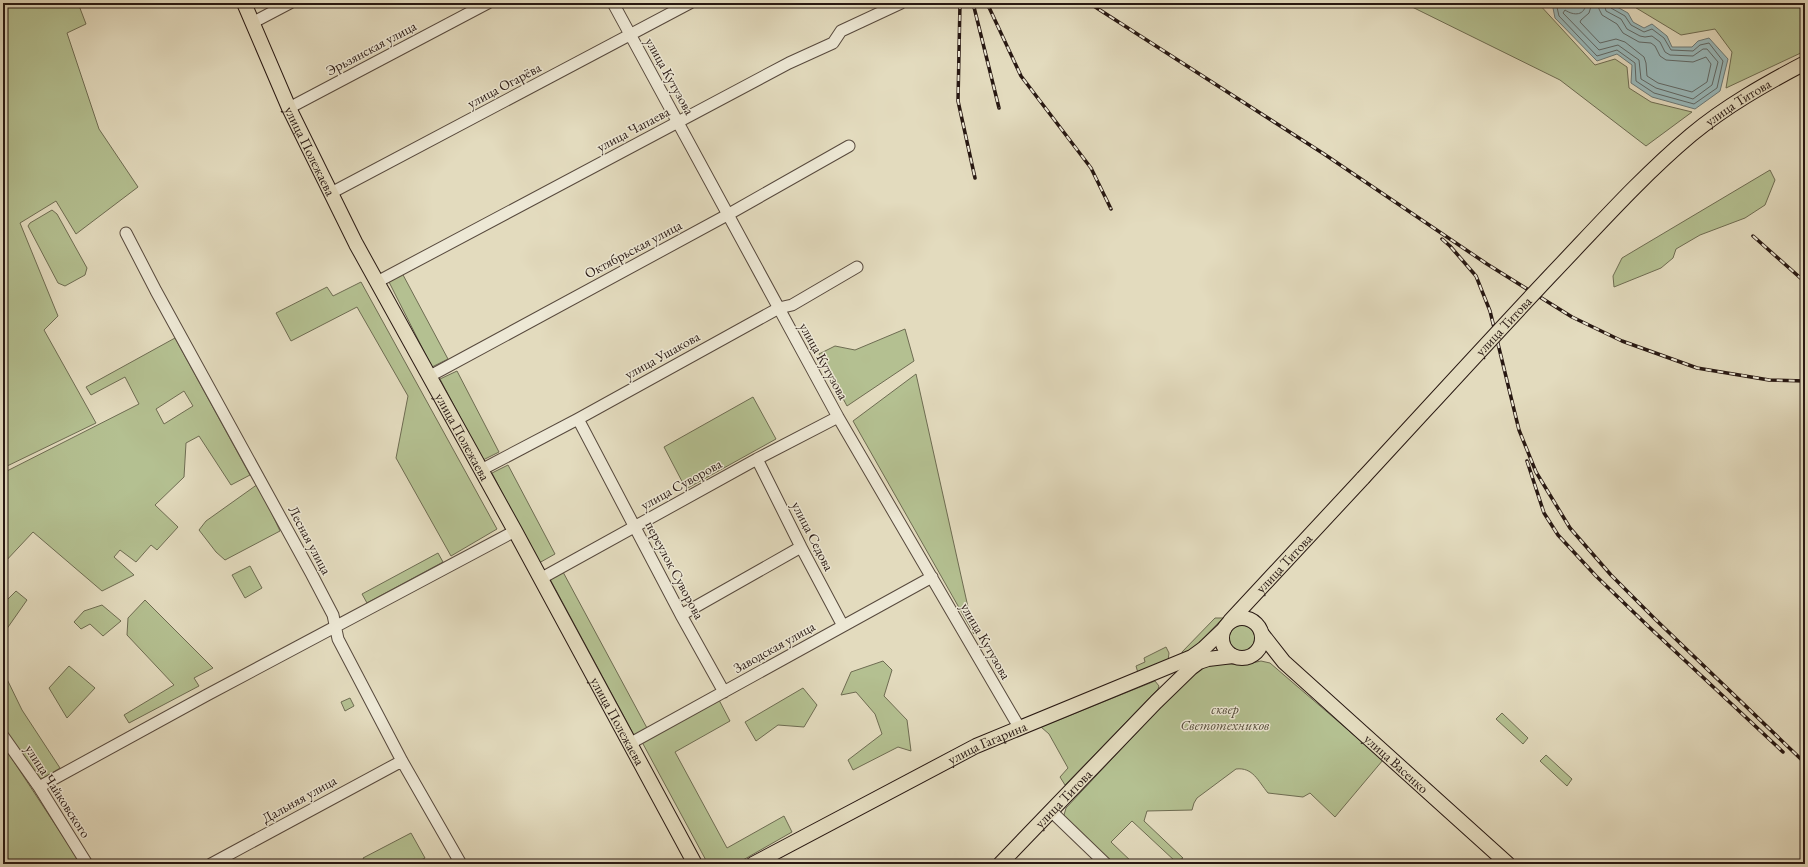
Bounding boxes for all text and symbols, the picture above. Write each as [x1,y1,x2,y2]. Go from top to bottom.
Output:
street label: Эрьзянская улица [323,16,420,79]
street label: улица Кутузова [641,34,699,118]
street label: улица Огарёва [464,58,544,112]
street label: улица Титова [1701,74,1774,130]
street label: улица Чапаева [593,102,673,156]
street label: улица Полежаева [280,103,340,199]
street label: Октябрьская улица [581,216,685,282]
street label: улица Титова [1471,292,1536,360]
street label: улица Кутузова [795,319,853,403]
street label: улица Ушакова [621,327,703,383]
street label: улица Полежаева [431,389,494,484]
street label: улица Суворова [637,454,725,514]
street label: улица Седова [788,498,838,574]
street label: Лесная улица [284,502,336,578]
street label: переулок Суворова [642,518,709,623]
street label: улица Титова [1252,529,1316,597]
street label: улица Кутузова [957,599,1015,683]
street label: Заводская улица [730,617,818,677]
street label: улица Полежаева [587,674,649,769]
park label: сквер Светотехников [1181,700,1270,734]
street label: улица Гагарина [945,717,1030,768]
street label: улица Васенко [1360,730,1433,797]
street label: улица Чайковского [21,741,95,841]
street label: улица Титова [1031,765,1096,832]
street label: Дальняя улица [258,771,340,827]

